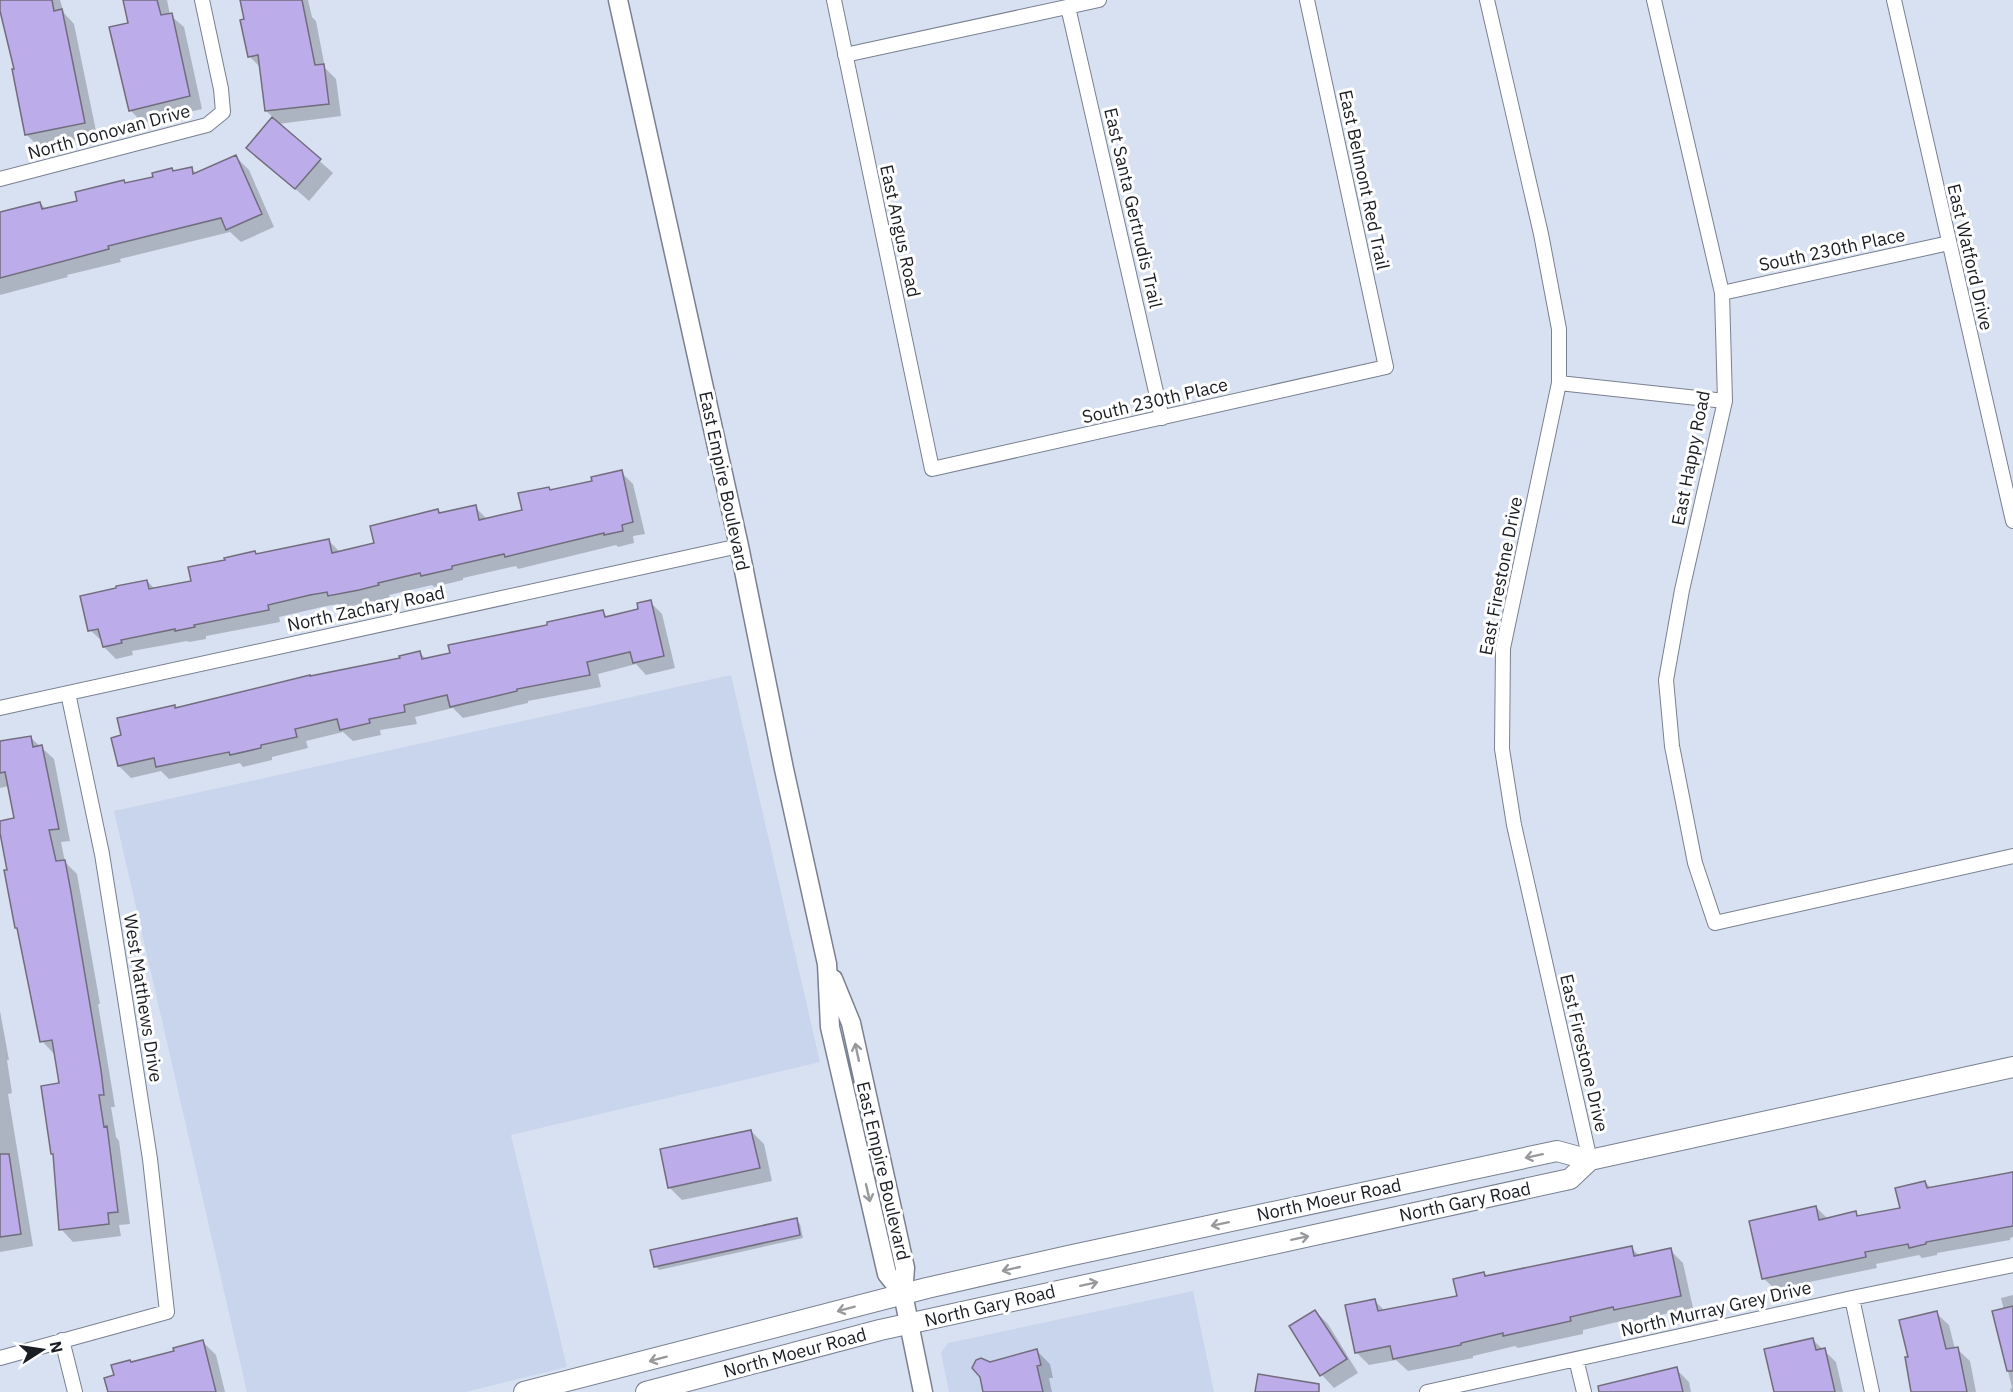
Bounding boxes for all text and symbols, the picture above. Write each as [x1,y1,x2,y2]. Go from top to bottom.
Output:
street label: East Belmont Red Trail [1334,88,1395,272]
street label: North Donovan Drive [25,99,193,164]
street label: East Santa Gertrudis Trail [1099,105,1168,310]
street label: East Angus Road [875,162,926,299]
street label: East Watford Drive [1942,181,1999,333]
street label: South 230th Place [1757,223,1907,276]
street label: South 230th Place [1080,373,1230,428]
street label: East Happy Road [1666,388,1715,527]
street label: East Empire Boulevard [694,389,755,573]
street label: East Firestone Drive [1474,494,1527,657]
street label: North Zachary Road [285,581,447,636]
street label: West Matthews Drive [119,912,168,1084]
street label: East Firestone Drive [1555,972,1614,1134]
one-way arrow [851,1043,862,1062]
street label: East Empire Boulevard [852,1079,915,1263]
one-way arrow [1524,1151,1543,1163]
street label: North Moeur Road [1254,1173,1403,1226]
street label: North Gary Road [1397,1176,1533,1227]
one-way arrow [862,1183,874,1202]
one-way arrow [1210,1218,1229,1230]
one-way arrow [1290,1232,1309,1243]
one-way arrow [1001,1264,1021,1275]
street label: North Murray Grey Drive [1618,1275,1814,1342]
one-way arrow [1079,1277,1098,1289]
street label: North Gary Road [922,1279,1058,1332]
one-way arrow [837,1303,856,1315]
north arrow [12,1320,72,1380]
street label: North Moeur Road [721,1322,869,1383]
text: N [46,1339,68,1355]
one-way arrow [649,1353,668,1365]

